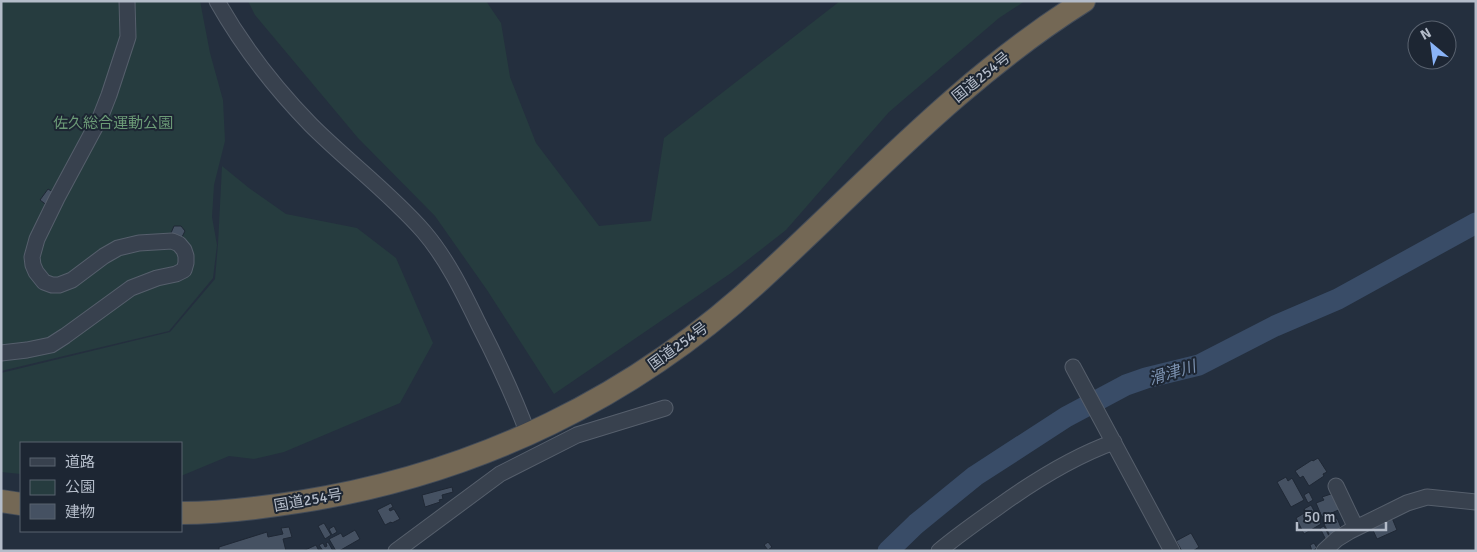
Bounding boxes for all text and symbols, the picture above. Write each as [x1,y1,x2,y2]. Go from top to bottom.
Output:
north arrow [1407,20,1457,70]
text: N [1418,24,1434,44]
street label: 国道254号 [948,48,1014,106]
park label: 佐久総合運動公園 [53,114,173,132]
street label: 国道254号 [645,318,711,374]
water label: 滑津川 [1146,356,1200,390]
legend [20,442,182,532]
text: 道路 [65,453,95,471]
text: 公園 [65,478,95,496]
street label: 国道254号 [272,485,344,515]
scale bar [1297,500,1386,532]
text: 建物 [65,503,95,521]
text: 50 m [1304,508,1335,526]

